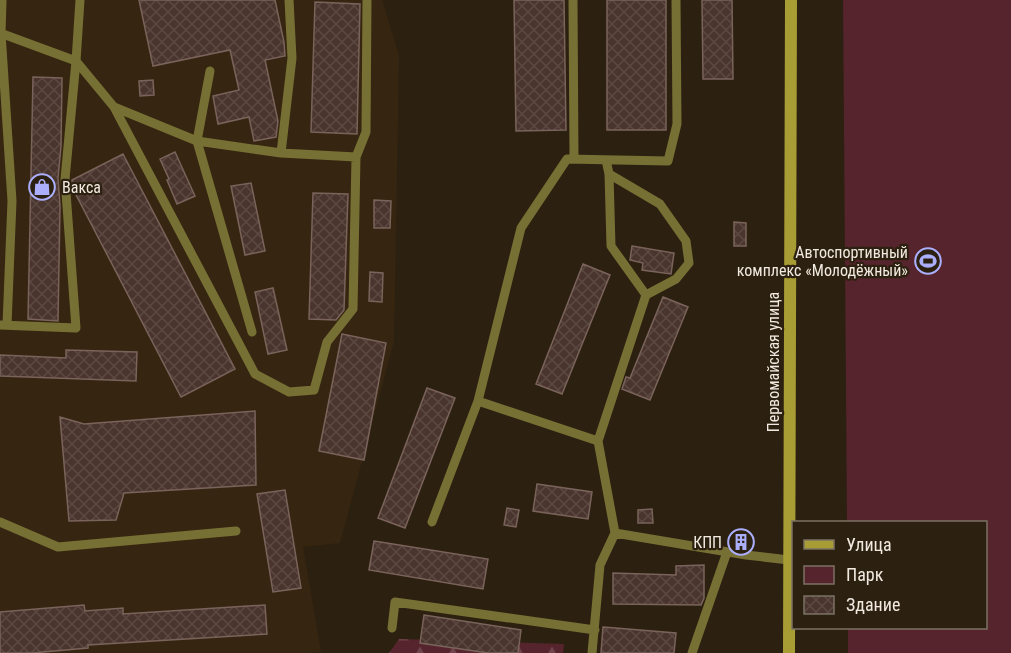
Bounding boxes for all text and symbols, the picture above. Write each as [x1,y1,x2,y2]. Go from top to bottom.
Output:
shop icon: Вакса [27,172,57,202]
place label: Вакса [62,178,101,197]
place label: Автоспортивный комплекс «Молодёжный» [737,243,908,280]
sports icon: Автоспортивный комплекс «Молодёжный» [913,246,943,276]
street label: Первомайская улица [764,292,783,432]
legend [792,521,987,629]
building icon: КПП [726,527,756,557]
place label: КПП [693,533,722,552]
text: Улица [846,534,892,555]
text: Парк [846,564,884,585]
text: Здание [846,594,900,615]

